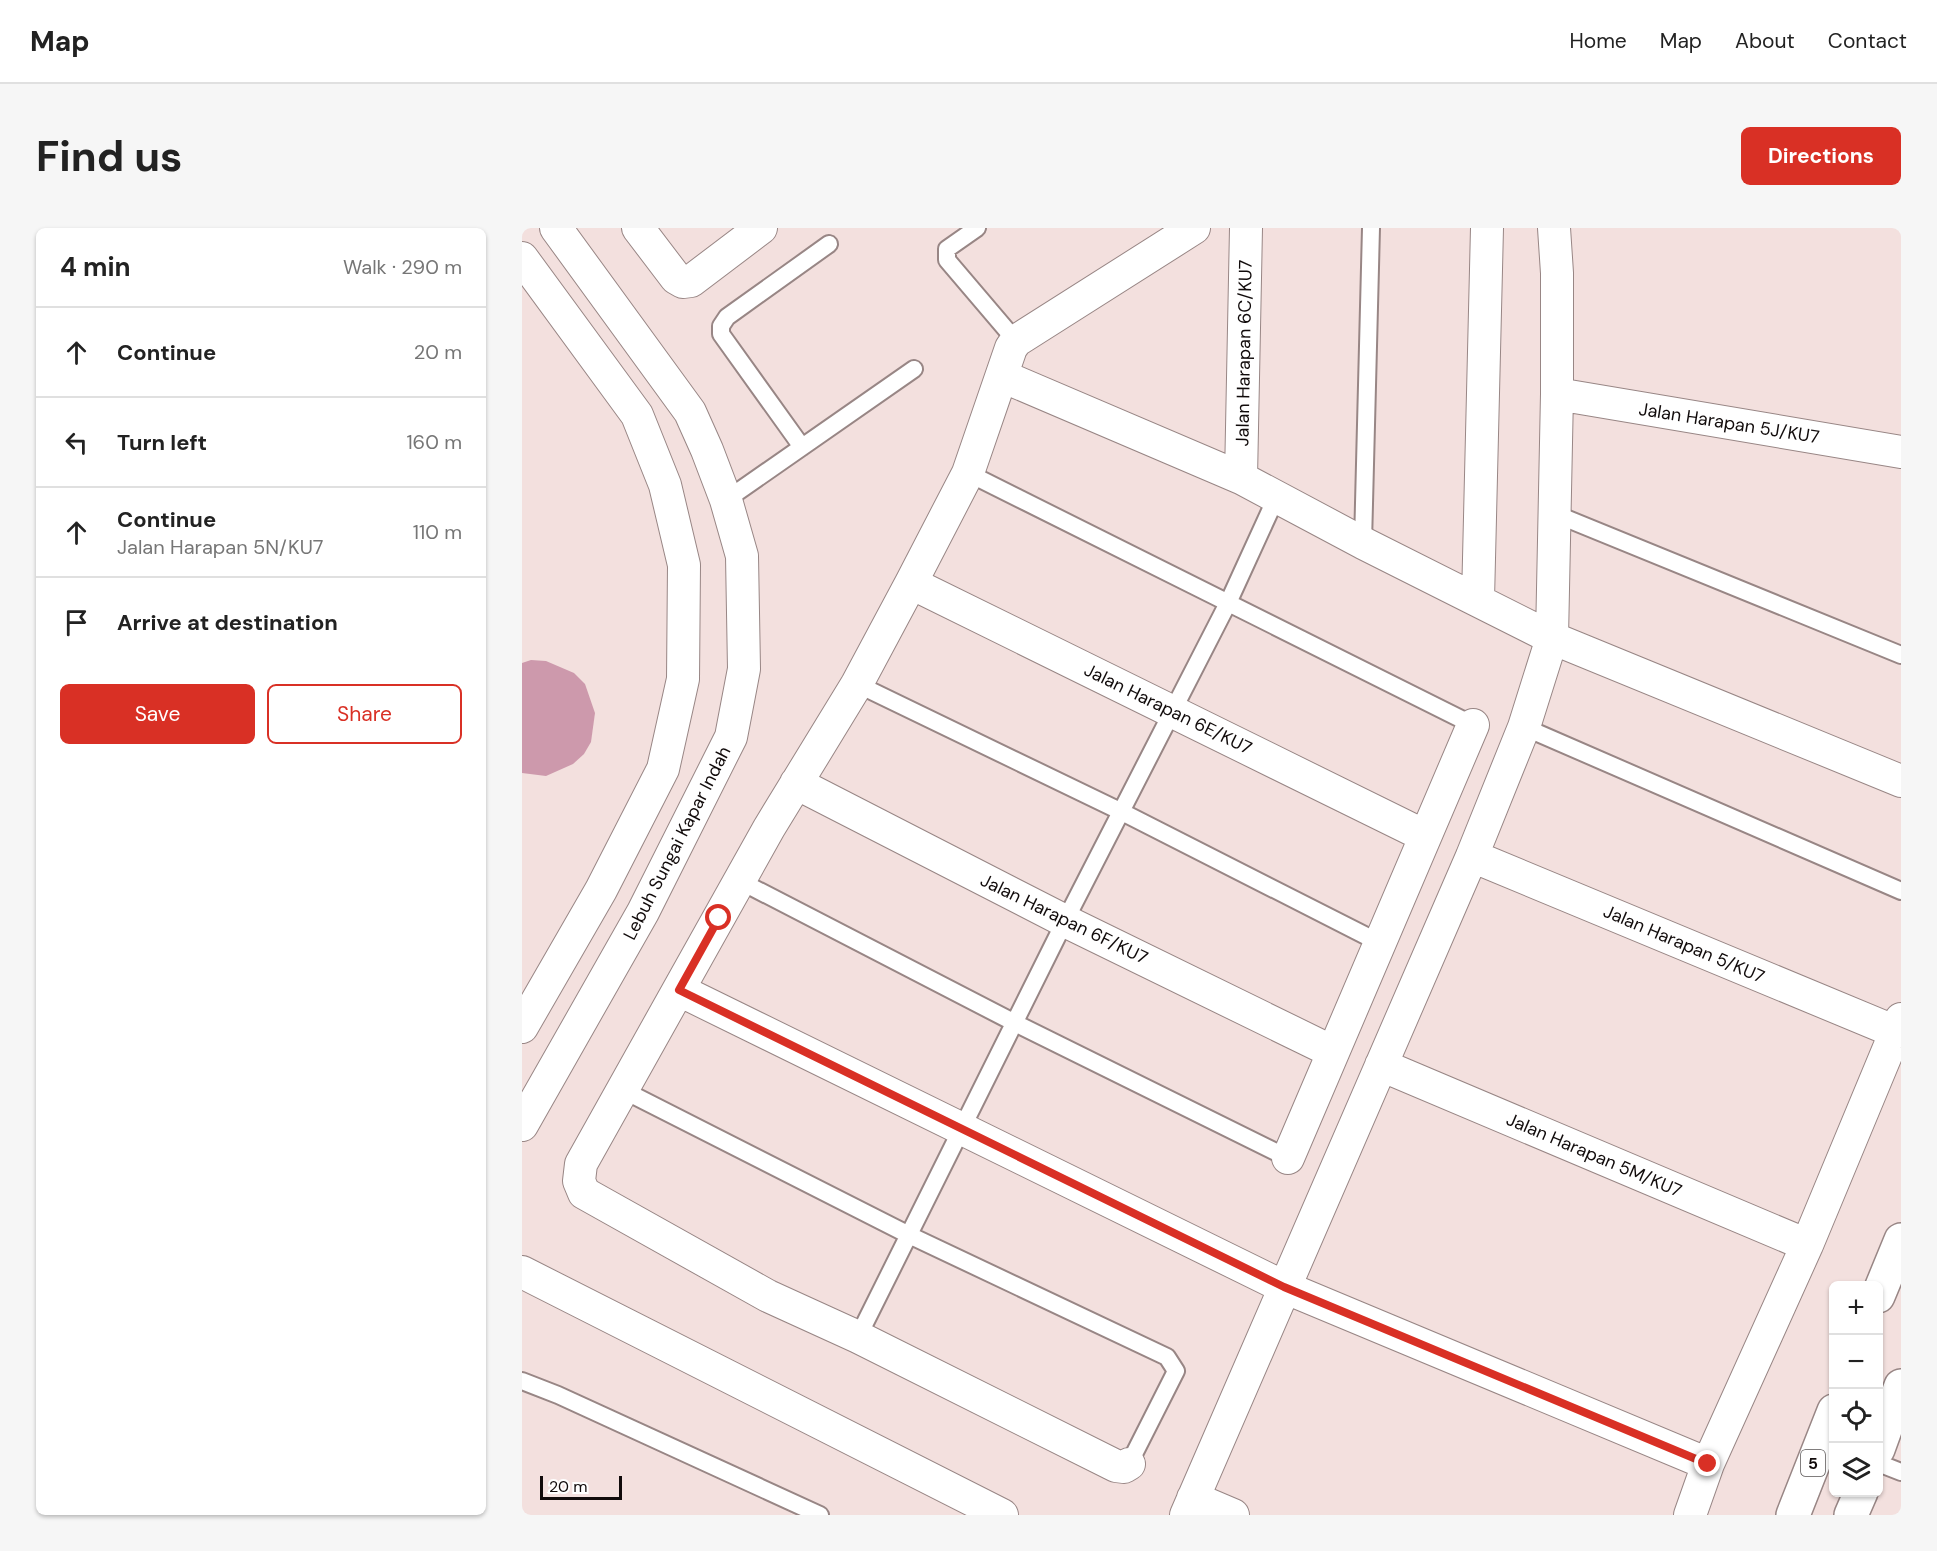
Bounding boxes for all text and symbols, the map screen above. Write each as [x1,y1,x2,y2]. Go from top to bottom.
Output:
text: Map [30,23,90,60]
text: Home [1569,27,1627,55]
text: Map [1660,27,1702,55]
text: About [1735,27,1795,55]
text: Contact [1828,27,1907,55]
button: Directions [1741,127,1901,185]
text: Find us [36,129,182,184]
text: 4 min [60,250,131,284]
text: Walk · 290 m [343,254,462,280]
street label: Jalan Harapan 6C/KU7 [1230,259,1258,447]
icon: ahead [60,336,93,369]
text: Continue [117,338,216,367]
text: 20 m [414,339,462,365]
street label: Jalan Harapan 5J/KU7 [1637,397,1821,449]
icon: left [60,426,93,459]
text: Turn left [117,428,207,457]
text: 160 m [406,429,462,455]
text: Continue [117,505,216,534]
icon: ahead [60,516,93,549]
text: 110 m [413,519,462,545]
text: Jalan Harapan 5N/KU7 [117,534,323,560]
icon: arrive [60,606,93,639]
text: Arrive at destination [117,608,338,637]
street label: Jalan Harapan 6E/KU7 [1080,658,1256,760]
button: Save [60,684,255,744]
button: Share [267,684,462,744]
street label: Lebuh Sungai Kapar Indah [618,742,736,944]
street label: Jalan Harapan 6F/KU7 [976,868,1152,970]
street label: Jalan Harapan 5/KU7 [1600,899,1768,989]
route start [705,904,731,930]
street label: Jalan Harapan 5M/KU7 [1503,1107,1685,1203]
map controls [1829,1281,1883,1497]
button: + [1829,1281,1883,1335]
button: − [1829,1335,1883,1389]
button: locate [1829,1389,1883,1443]
button: layers [1829,1443,1883,1497]
route end [1694,1450,1720,1476]
road number: 5 [1801,1450,1825,1476]
scale bar [540,1473,622,1500]
text: 20 m [549,1476,588,1497]

